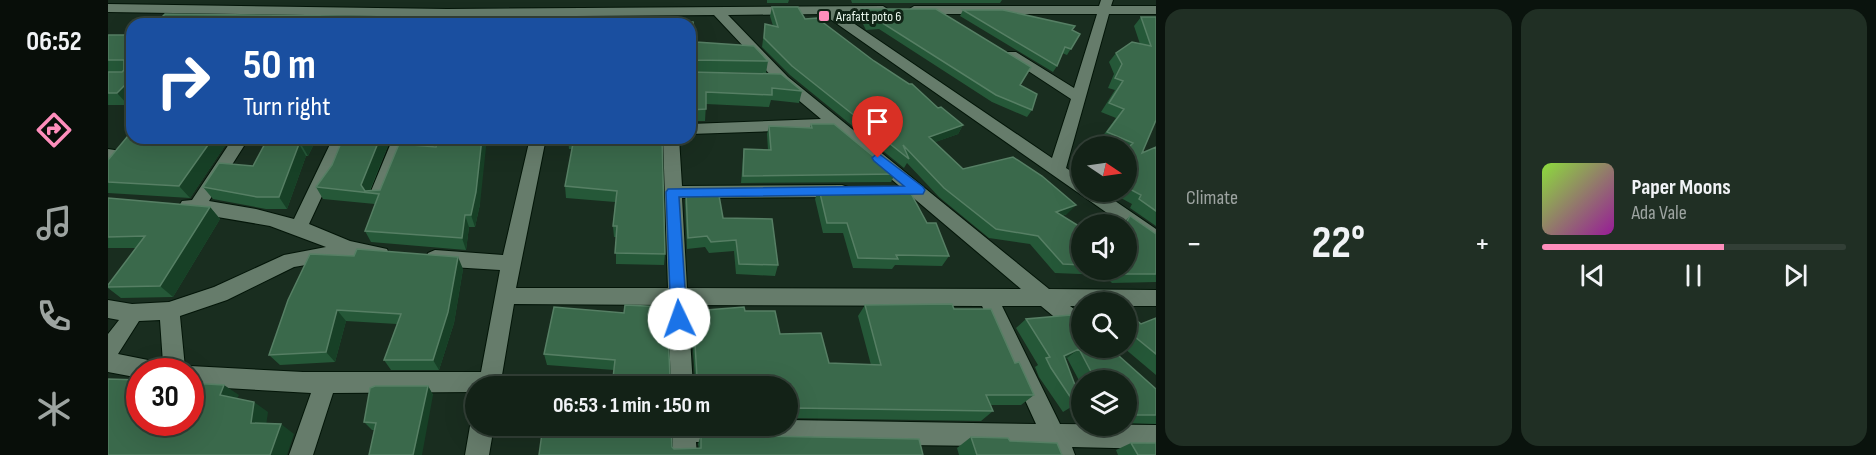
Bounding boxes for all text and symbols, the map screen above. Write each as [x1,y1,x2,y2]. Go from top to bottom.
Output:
place label: Arafatt poto 6 [835,8,901,25]
marker: Arafatt poto 6 [817,9,831,23]
text: 06:52 [26,26,82,58]
text: 50 m [243,40,316,91]
icon: right [144,42,222,120]
text: Turn right [243,91,330,123]
pin [852,96,903,158]
icon: arrive [861,105,894,138]
icon: directions [33,109,75,151]
north arrow [1071,136,1137,202]
map controls [1071,136,1137,436]
text: Paper Moons [1632,174,1731,201]
text: Climate [1186,186,1238,210]
text: Ada Vale [1632,201,1687,225]
icon: music [33,202,75,244]
button: sound [1071,214,1137,280]
text: 22° [1311,216,1365,271]
text: − [1186,224,1202,264]
text: + [1474,224,1490,264]
icon: previous [1576,259,1609,292]
icon: pause [1677,259,1710,292]
icon: next [1779,259,1812,292]
position arrow [647,287,711,351]
button: search [1071,292,1137,358]
icon: phone [33,295,75,337]
speed limit sign: 30 [126,358,204,436]
button: layers [1071,370,1137,436]
icon: climate [33,388,75,430]
text: 06:53 · 1 min · 150 m [553,392,710,419]

